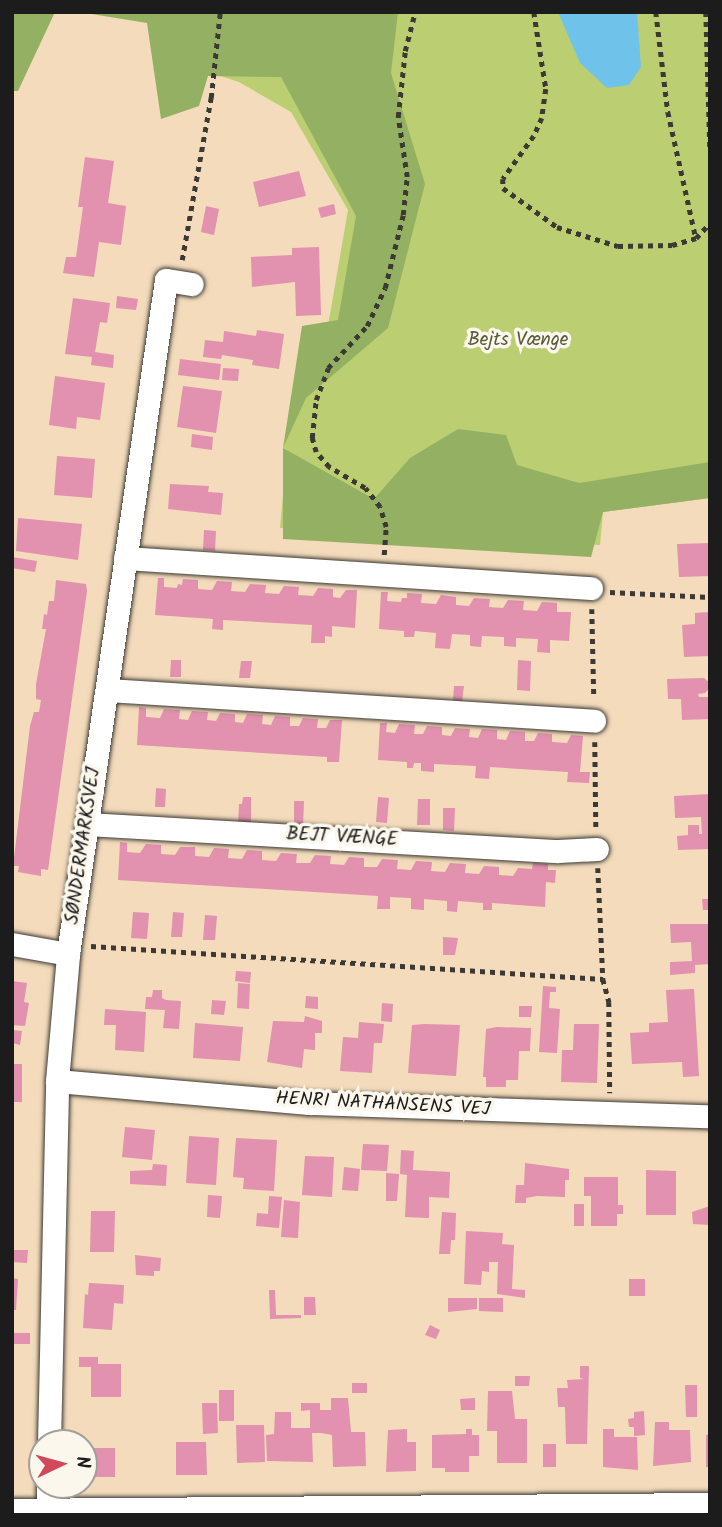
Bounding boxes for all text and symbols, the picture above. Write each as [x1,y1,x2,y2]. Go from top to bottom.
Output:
park label: Bejts Vænge [468,330,568,352]
street label: SØNDERMARKSVEJ [62,766,106,926]
street label: BEJT VÆNGE [286,824,398,852]
street label: HENRI NATHANSENS VEJ [275,1088,491,1122]
north arrow [28,1429,98,1499]
text: N [66,1455,97,1470]

